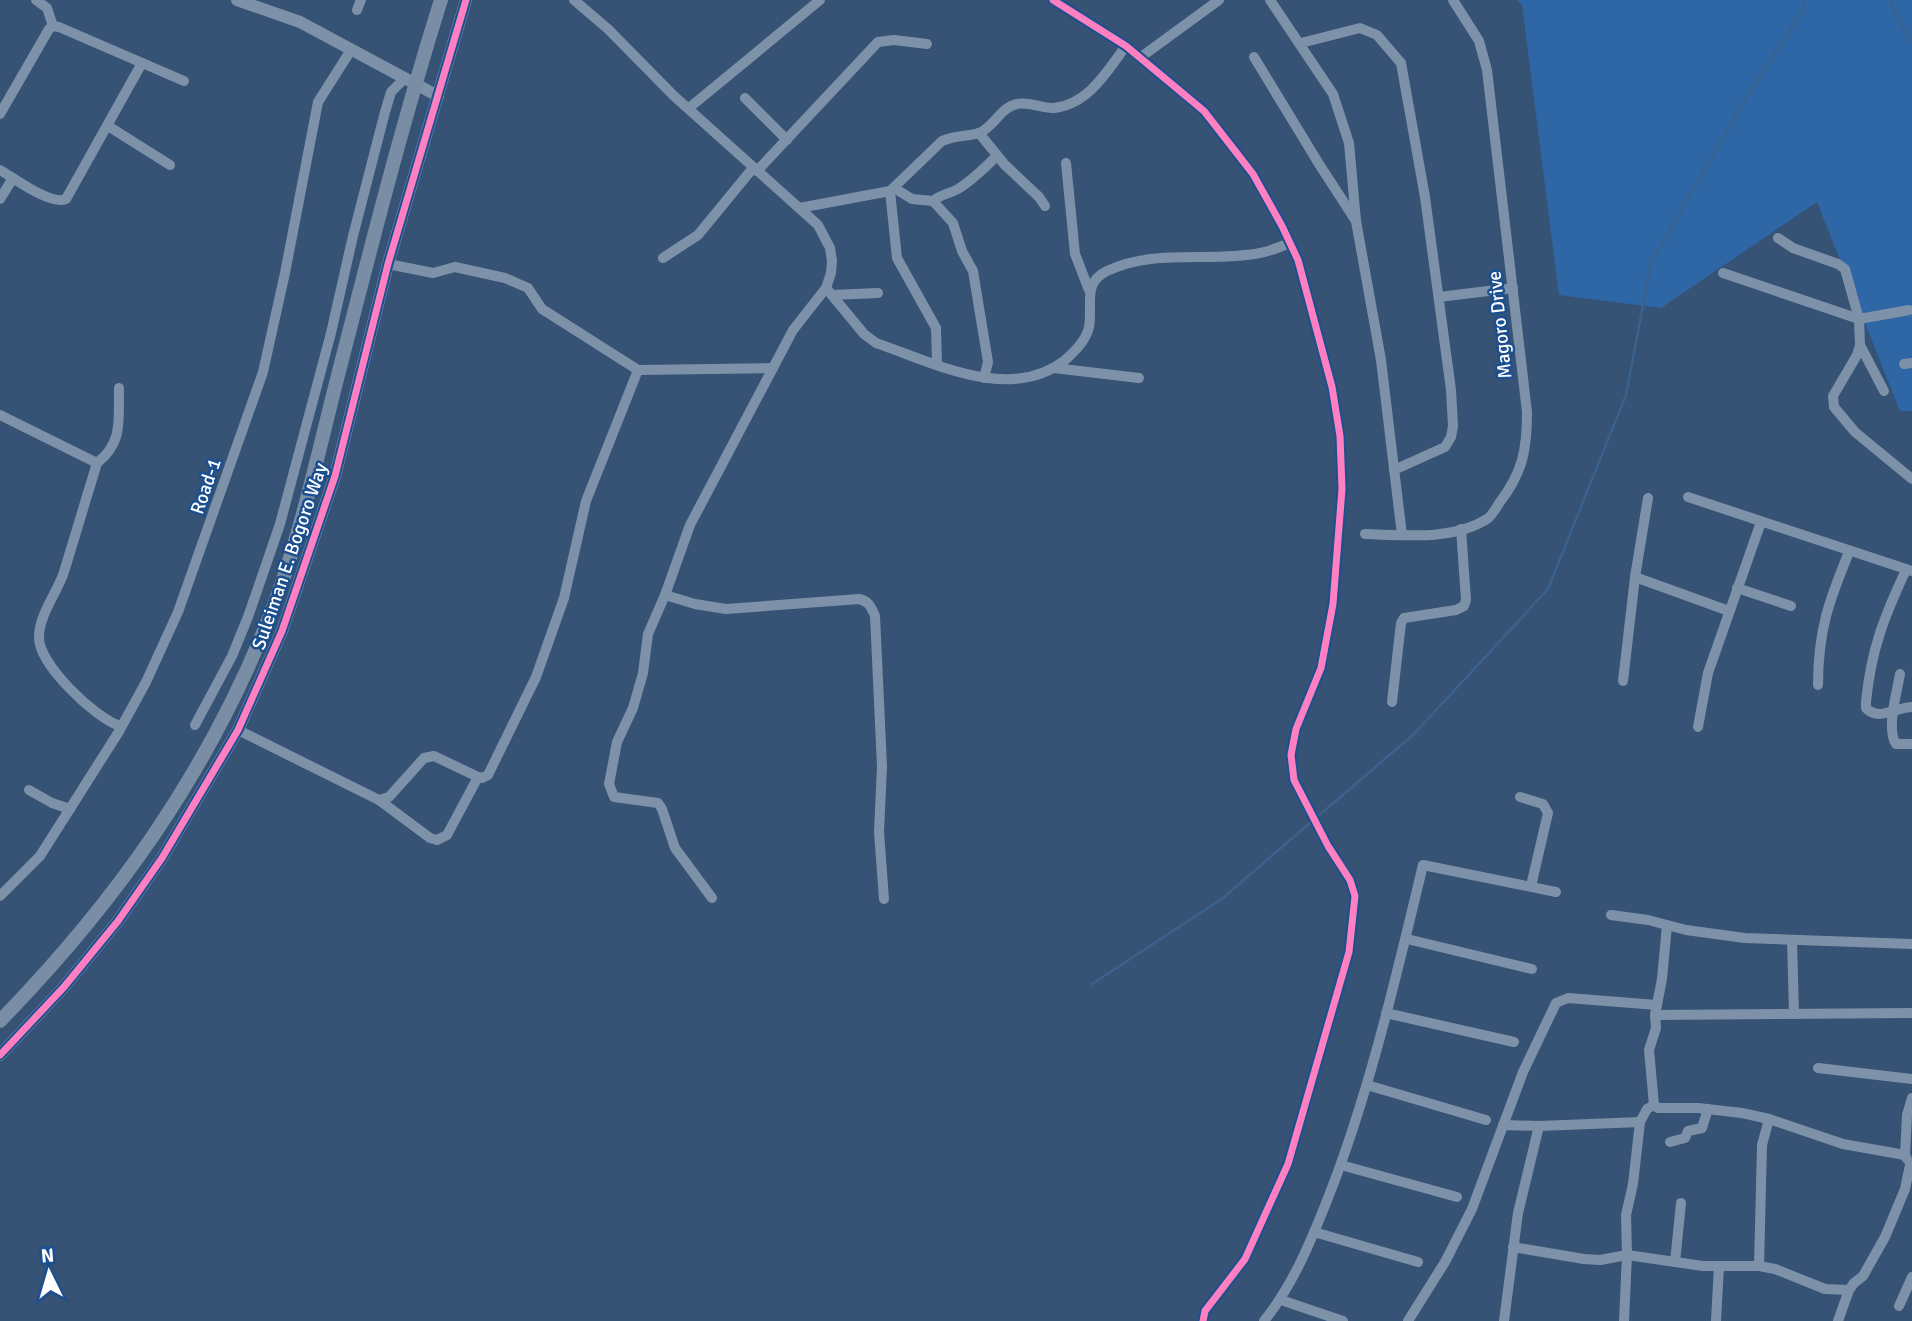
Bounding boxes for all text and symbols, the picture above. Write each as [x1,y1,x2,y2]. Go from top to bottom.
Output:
street label: Magoro Drive [1482,270,1518,380]
street label: Road-1 [185,455,227,517]
street label: Suleiman E. Bogoro Way [247,460,333,653]
north arrow [14,1237,84,1307]
text: N [40,1244,55,1269]

